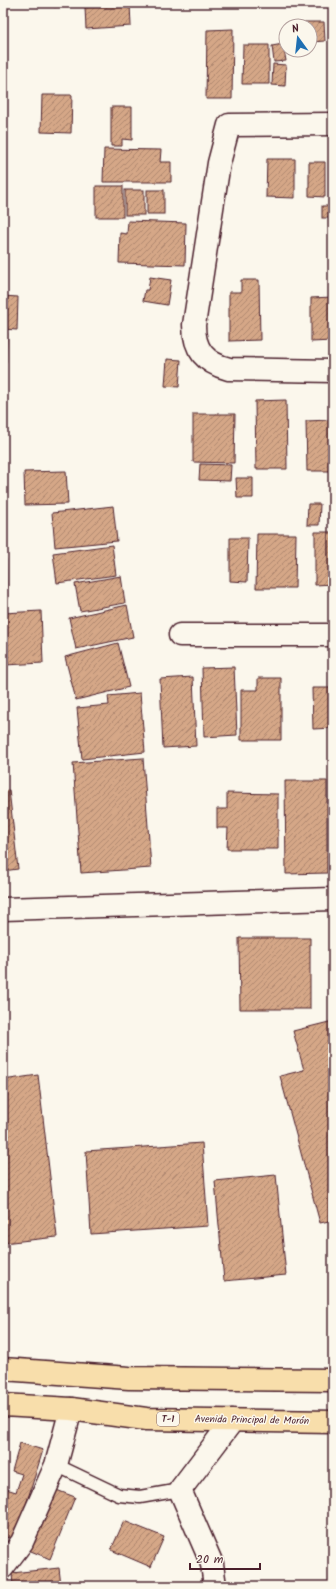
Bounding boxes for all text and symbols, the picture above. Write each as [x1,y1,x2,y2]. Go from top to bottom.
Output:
north arrow [278,18,318,58]
text: N [290,20,301,39]
street label: Avenida Principal de Morón [195,1411,309,1429]
road number: T-1 [157,1412,179,1426]
scale bar [190,1545,260,1571]
text: 20 m [196,1550,224,1569]

